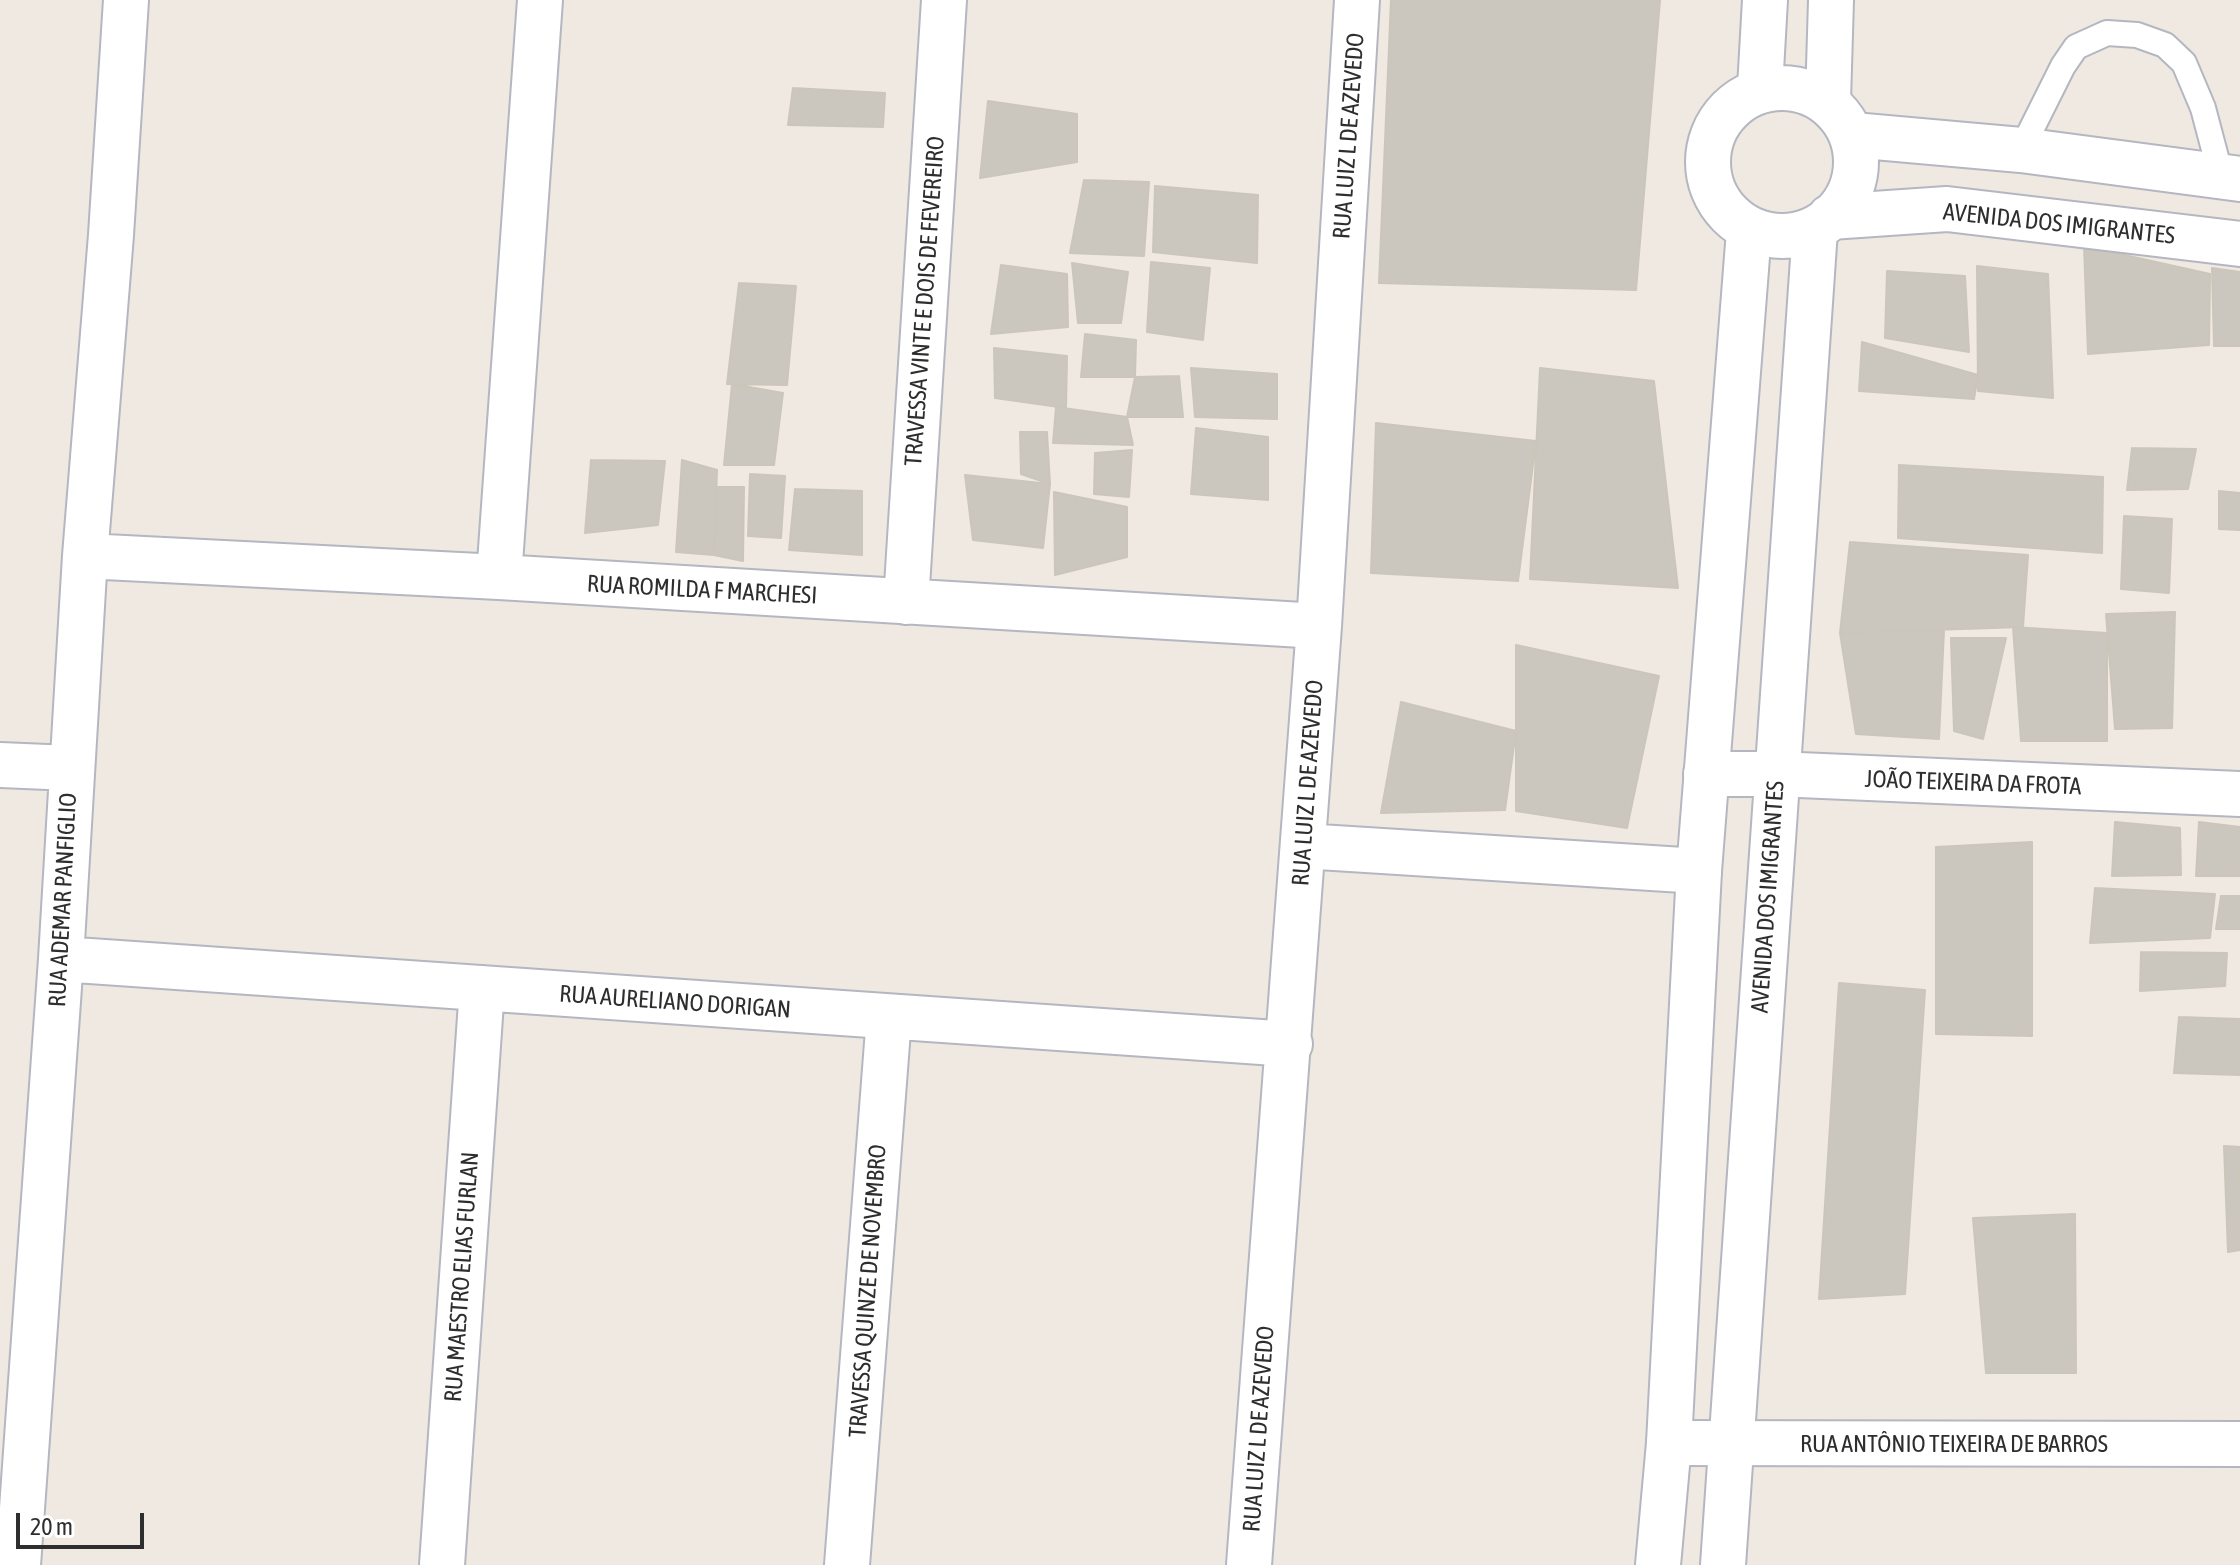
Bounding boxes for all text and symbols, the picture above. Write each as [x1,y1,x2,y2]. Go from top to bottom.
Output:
street label: RUA LUIZ L DE AZEVEDO [1327,32,1371,240]
street label: TRAVESSA VINTE E DOIS DE FEVEREIRO [899,135,951,467]
street label: AVENIDA DOS IMIGRANTES [1942,198,2176,250]
street label: RUA ROMILDA F MARCHESI [586,570,818,610]
street label: RUA LUIZ L DE AZEVEDO [1286,679,1330,887]
street label: JOÃO TEIXEIRA DA FROTA [1864,765,2082,801]
street label: AVENIDA DOS IMIGRANTES [1746,780,1790,1014]
street label: RUA ADEMAR PANFIGLIO [43,792,83,1008]
street label: RUA AURELIANO DORIGAN [558,980,792,1024]
street label: TRAVESSA QUINZE DE NOVEMBRO [843,1143,893,1439]
street label: RUA MAESTRO ELIAS FURLAN [439,1151,485,1403]
street label: RUA LUIZ L DE AZEVEDO [1237,1325,1281,1533]
street label: RUA ANTÔNIO TEIXEIRA DE BARROS [1800,1430,2108,1458]
scale bar [20,1497,148,1547]
text: 20 m [30,1513,73,1540]

